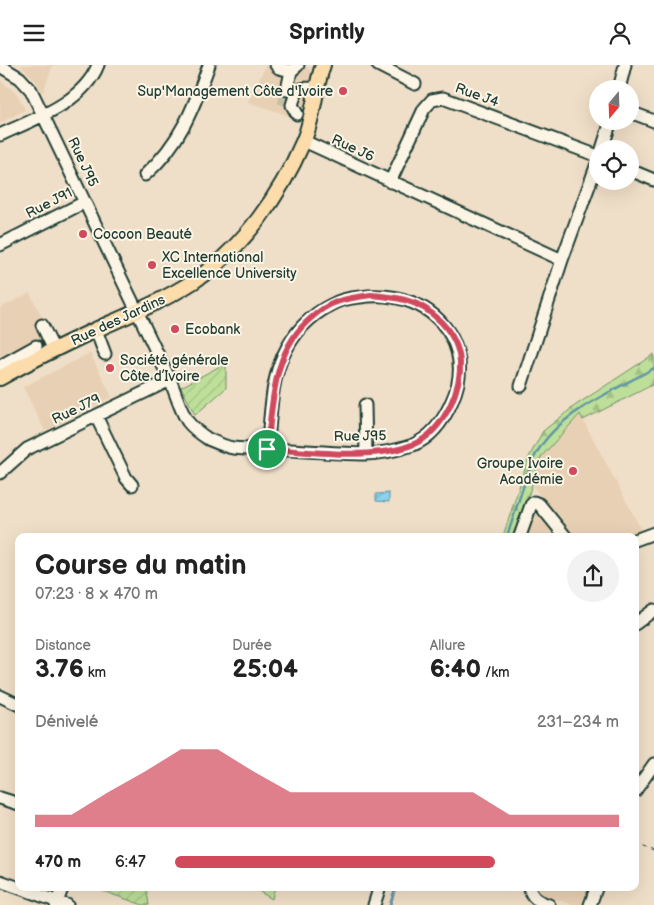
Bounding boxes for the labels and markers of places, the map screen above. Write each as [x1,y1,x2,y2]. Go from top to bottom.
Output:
place label: Sup'Management Côte d'Ivoire [138,83,333,100]
marker: Sup'Management Côte d'Ivoire [337,85,349,97]
place label: Cocoon Beauté [93,226,192,243]
marker: Cocoon Beauté [77,228,89,240]
place label: XC International Excellence University [161,249,297,282]
marker: XC International Excellence University [146,259,158,271]
place label: Ecobank [185,321,240,338]
marker: Ecobank [169,323,181,335]
place label: Société générale Côte d’Ivoire [120,352,229,385]
marker: Société générale Côte d’Ivoire [104,362,116,374]
pin [246,428,288,470]
place label: Groupe Ivoire Académie [477,455,563,488]
marker: Groupe Ivoire Académie [567,465,579,477]

